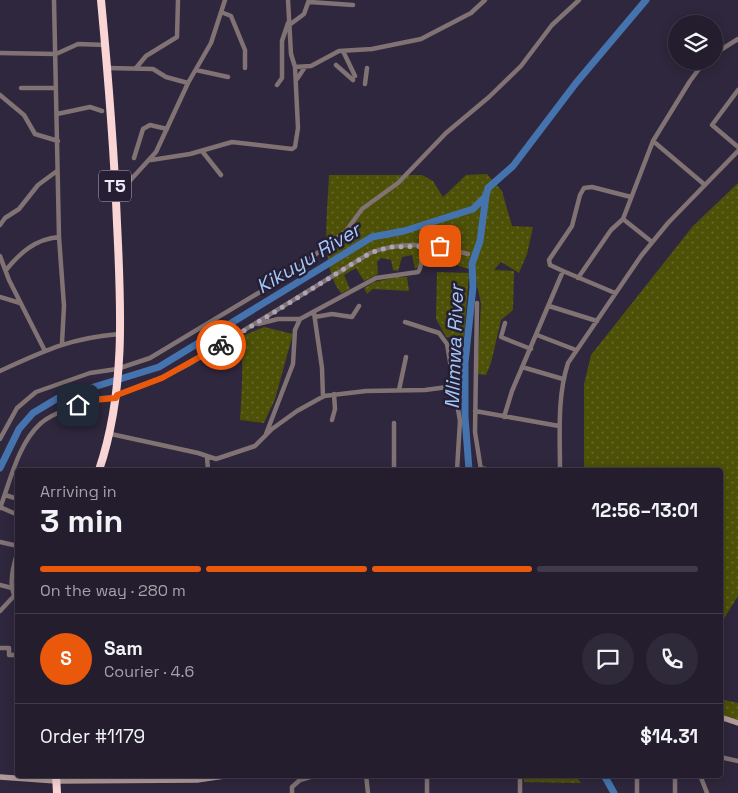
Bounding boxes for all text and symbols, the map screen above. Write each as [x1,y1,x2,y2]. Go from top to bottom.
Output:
map controls [668,15,723,70]
button: layers [668,15,723,70]
road number: T5 [99,170,131,202]
water label: Kikuyu River [251,215,367,299]
pin [419,225,461,267]
icon: bag [426,232,454,260]
water label: Mlimwa River [439,282,469,409]
courier [196,320,246,370]
icon: bike [207,331,235,359]
pin [57,384,99,426]
icon: home [64,391,92,419]
text: Arriving in [40,481,117,502]
text: 12:56–13:01 [592,498,698,523]
text: 3 min [40,501,123,541]
text: On the way · 280 m [40,580,186,601]
button: chat [582,633,634,685]
button: phone [646,633,698,685]
text: Sam [104,636,143,661]
text: S [60,646,72,671]
text: Courier · 4.6 [104,661,194,682]
text: Order #1179 [40,724,145,749]
text: $14.31 [640,724,698,749]

